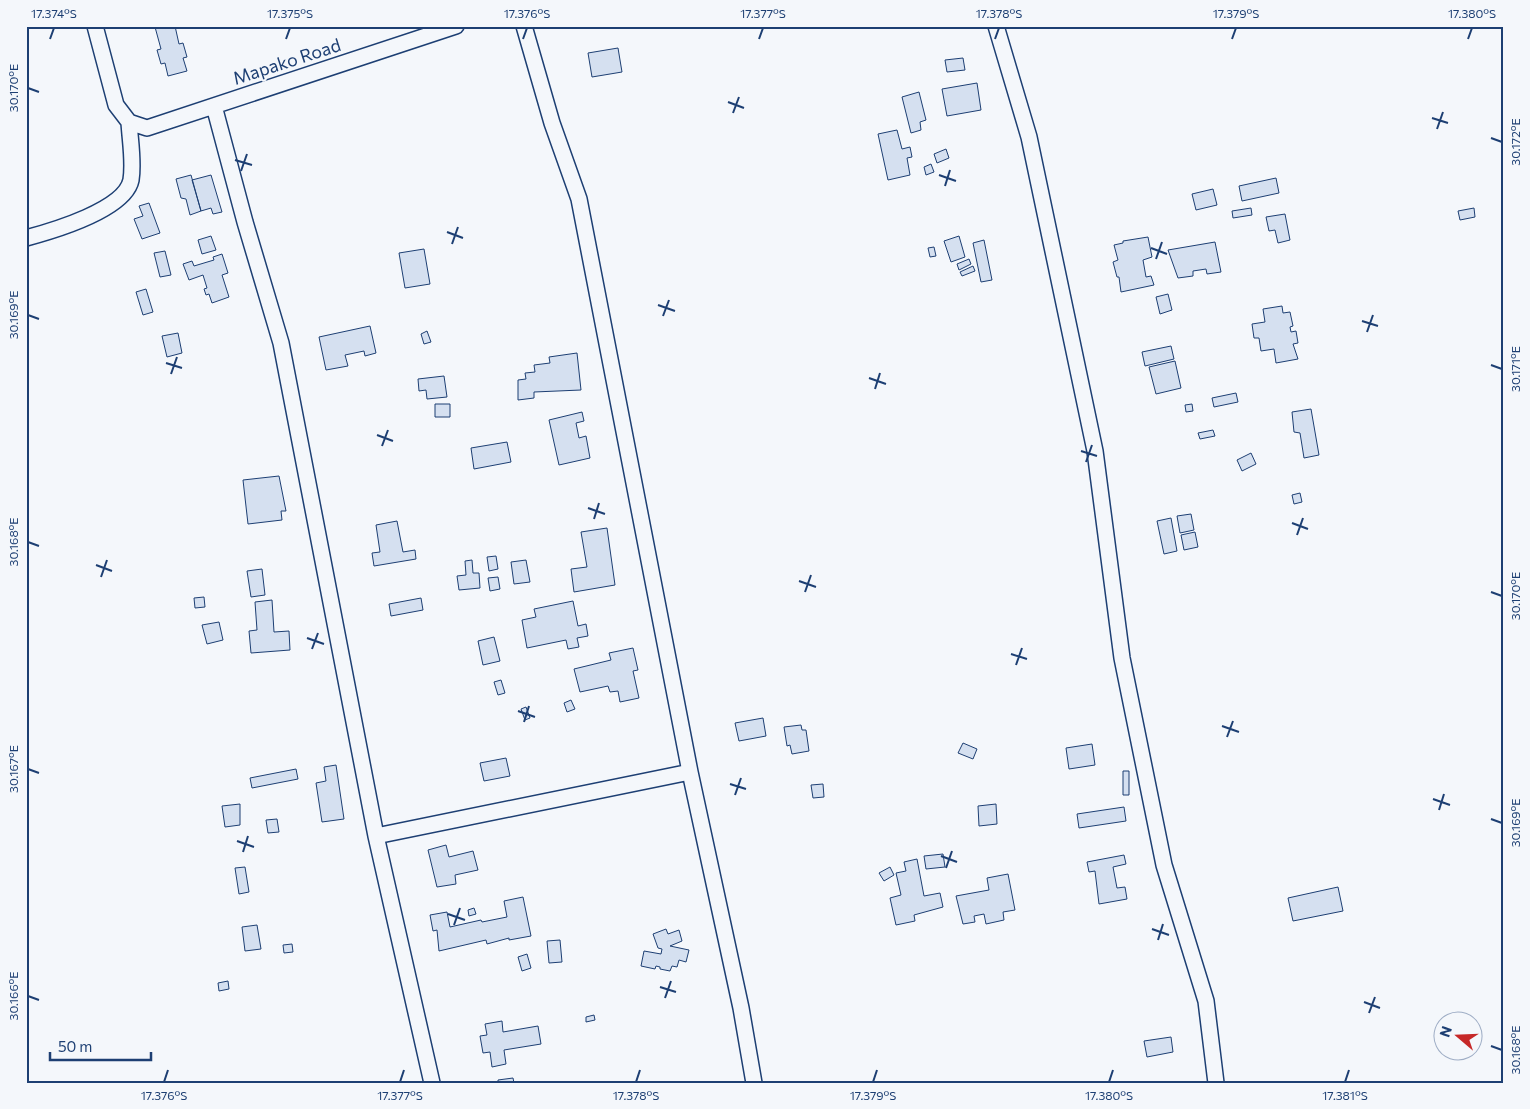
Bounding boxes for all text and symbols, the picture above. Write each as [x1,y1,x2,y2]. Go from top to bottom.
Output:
text: 17.374°S [31,6,77,20]
text: 17.375°S [267,6,313,20]
text: 17.376°S [504,6,550,20]
text: 17.377°S [740,6,786,20]
text: 17.378°S [976,6,1022,20]
text: 17.379°S [1213,6,1259,20]
text: 17.380°S [1448,6,1496,20]
street label: Mapako Road [230,33,343,89]
text: 30.170°E [6,64,20,112]
text: 30.172°E [1508,118,1522,166]
text: 30.169°E [6,291,20,339]
text: 30.171°E [1508,346,1522,392]
text: 30.168°E [6,518,20,566]
text: 30.170°E [1508,572,1522,620]
text: 30.167°E [6,745,20,793]
text: 30.169°E [1508,799,1522,847]
text: 30.166°E [6,972,20,1020]
north arrow [1432,1012,1482,1062]
text: N [1435,1024,1455,1039]
text: 30.168°E [1508,1026,1522,1074]
scale bar [50,1029,151,1061]
text: 50 m [58,1037,92,1055]
text: 17.376°S [141,1088,187,1102]
text: 17.377°S [377,1088,423,1102]
text: 17.378°S [613,1088,659,1102]
text: 17.379°S [850,1088,896,1102]
text: 17.380°S [1085,1088,1133,1102]
text: 17.381°S [1322,1088,1368,1102]

